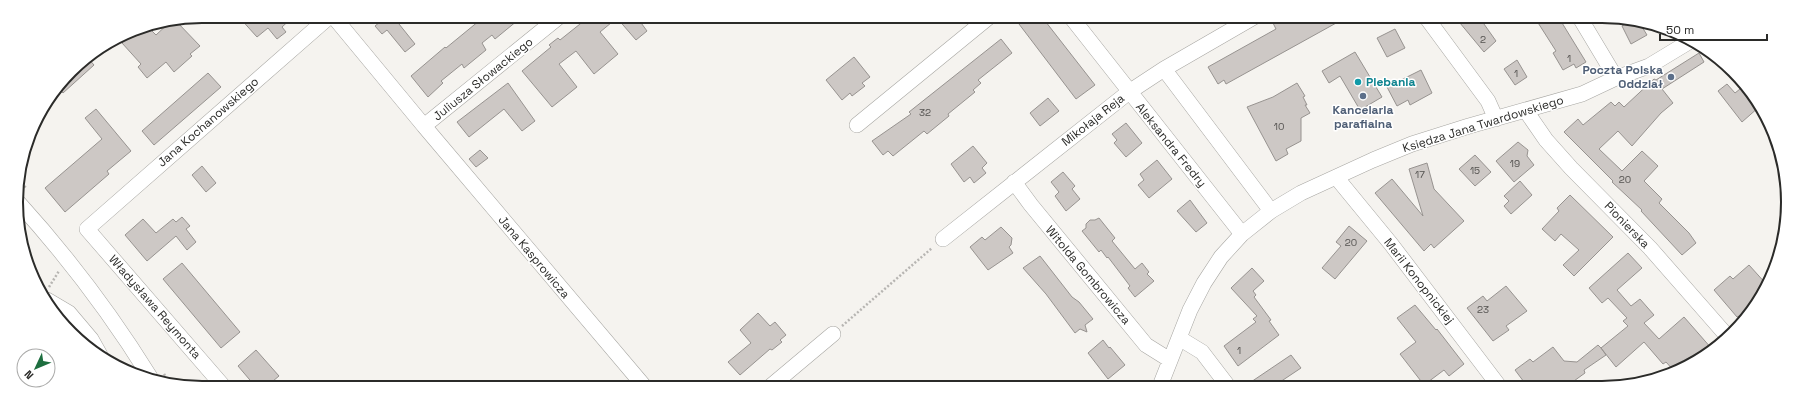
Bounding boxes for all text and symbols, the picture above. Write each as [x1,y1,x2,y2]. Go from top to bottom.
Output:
scale bar [1660,16,1767,42]
text: 50 m [1666,22,1694,38]
house number: 2 [1480,33,1486,46]
street label: Juliusza Słowackiego [430,34,536,124]
house number: 1 [1567,52,1571,65]
place label: Poczta Polska Oddział [1582,62,1663,92]
house number: 1 [1514,67,1518,80]
marker: Poczta Polska Oddział [1666,72,1676,82]
street label: Jana Kochanowskiego [154,74,262,170]
place label: Plebania [1366,74,1416,90]
marker: Plebania [1353,77,1363,87]
street label: Mikołaja Reja [1058,90,1128,150]
marker: Kancelaria parafialna [1358,91,1368,101]
street label: Księdza Jana Twardowskiego [1401,92,1565,156]
street label: Aleksandra Fredry [1132,100,1210,190]
place label: Kancelaria parafialna [1333,102,1393,132]
house number: 32 [919,106,931,119]
house number: 10 [1274,120,1284,133]
house number: 19 [1510,157,1520,170]
house number: 15 [1470,164,1480,177]
house number: 17 [1415,168,1425,181]
house number: 20 [1619,173,1631,186]
street label: Pionierska [1601,198,1653,252]
street label: Jana Kasprowicza [495,212,573,302]
street label: Witolda Gombrowicza [1042,222,1134,328]
street label: Marii Konopnickiej [1380,235,1458,327]
house number: 20 [1345,236,1357,249]
street label: Władysława Reymonta [105,252,205,363]
house number: 23 [1477,303,1489,316]
house number: 1 [1237,344,1241,357]
north arrow [16,348,56,388]
text: N [21,367,36,382]

